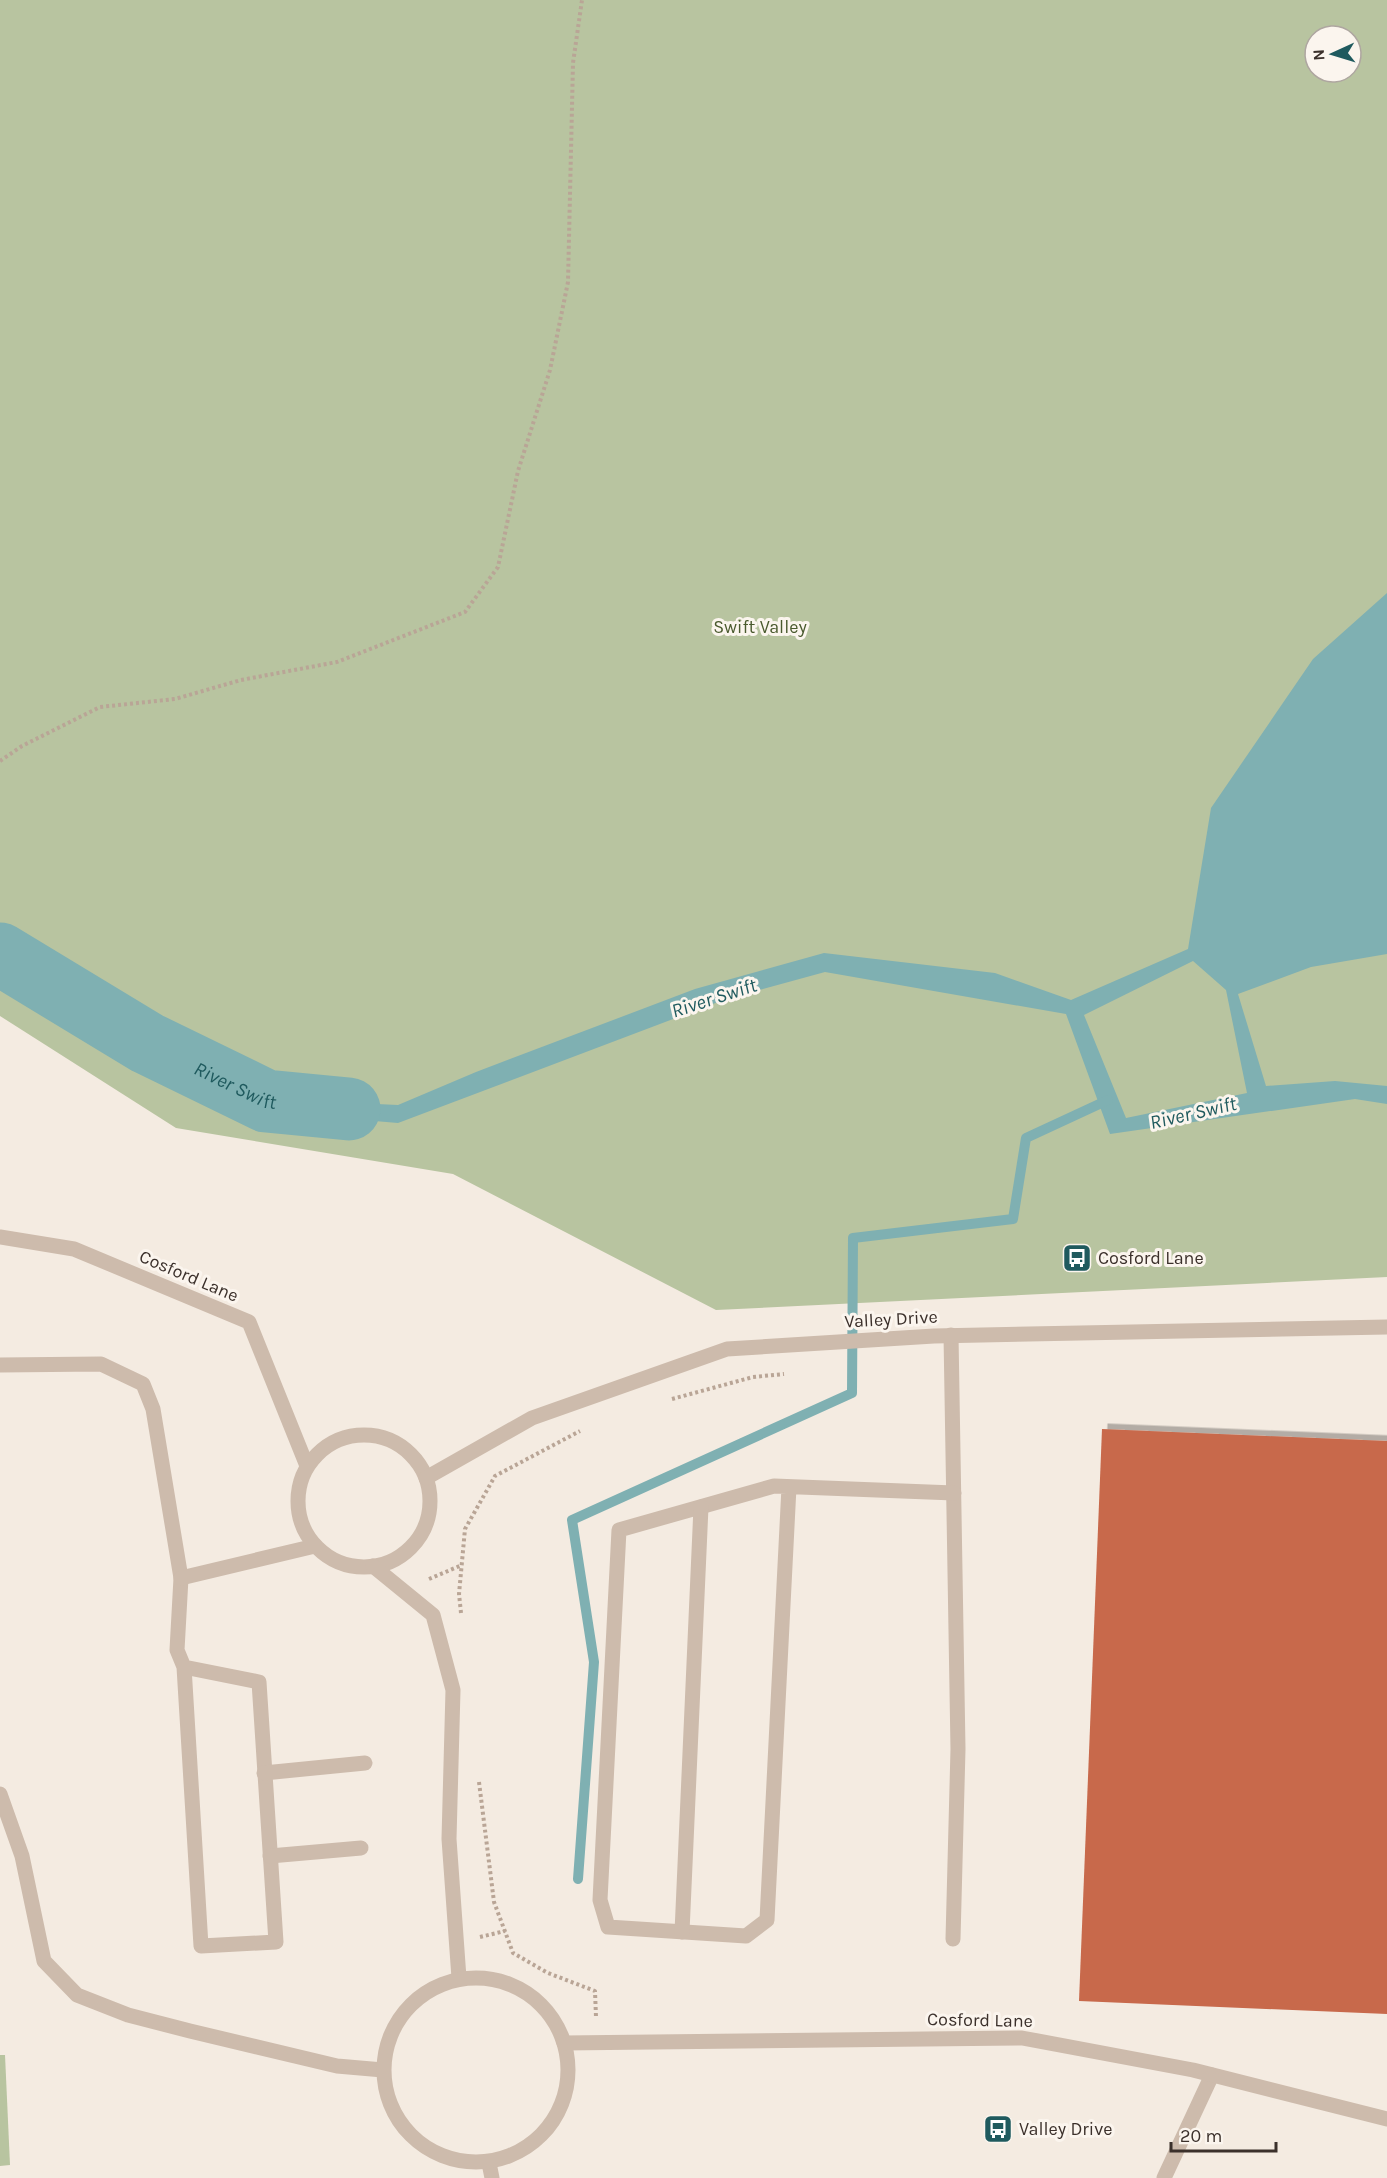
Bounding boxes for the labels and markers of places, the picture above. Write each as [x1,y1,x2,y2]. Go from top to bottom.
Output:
bus stop icon: Cosford Lane [1061,1242,1093,1274]
place label: Cosford Lane [1098,1247,1204,1269]
bus stop icon: Valley Drive [982,2113,1014,2145]
place label: Valley Drive [1019,2118,1112,2140]

